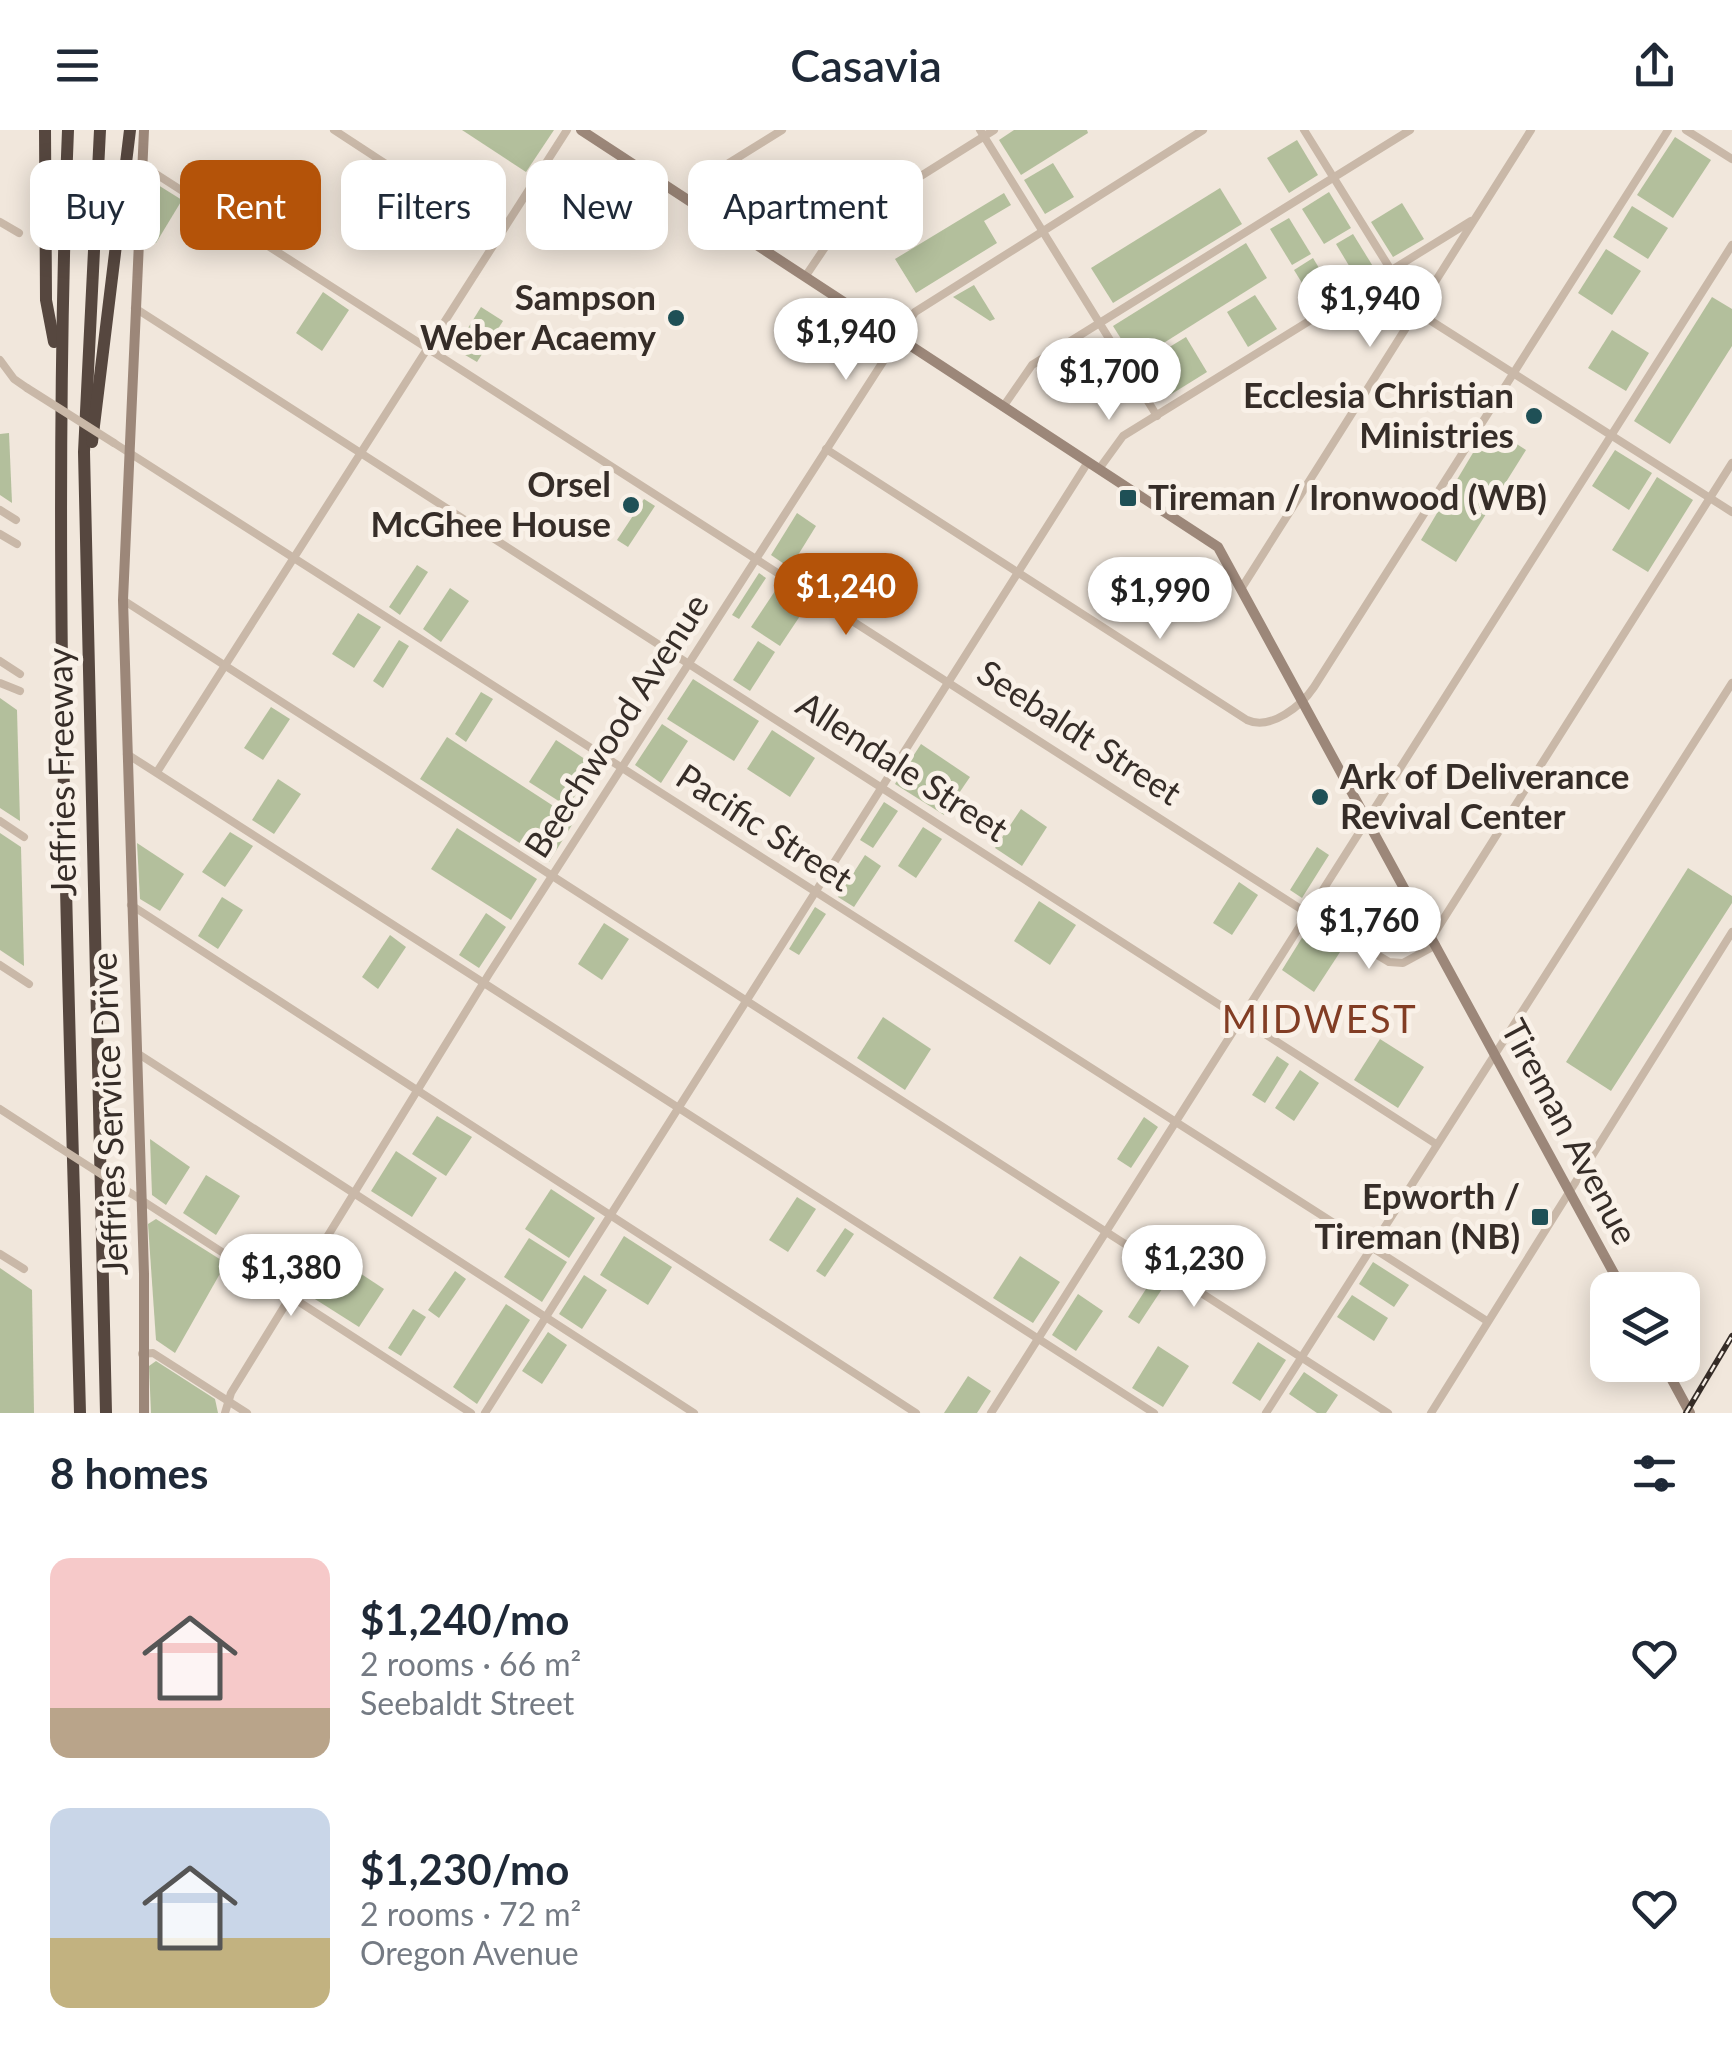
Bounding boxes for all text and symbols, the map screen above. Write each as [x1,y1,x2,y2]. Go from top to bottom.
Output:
icon: menu [50,38,105,93]
text: Casavia [790,38,942,92]
icon: share [1627,38,1682,93]
chip: Buy [30,160,160,250]
chip: Rent [180,160,321,250]
chip: Filters [341,160,506,250]
chip: New [526,160,668,250]
chip: Apartment [688,160,923,250]
pin: $1,940 [1289,265,1451,350]
place label: Sampson Weber Acaemy [420,275,657,357]
text: $1,940 [1320,278,1420,317]
pin: $1,940 [765,298,927,383]
marker: Sampson Weber Acaemy [665,307,687,329]
text: $1,940 [796,311,896,350]
pin: $1,700 [1028,338,1190,423]
text: $1,700 [1059,351,1159,390]
place label: Ecclesia Christian Ministries [1243,373,1514,455]
marker: Ecclesia Christian Ministries [1523,405,1545,427]
place label: Orsel McGhee House [371,462,611,544]
place label: Tireman / Ironwood (WB) [1148,475,1547,517]
marker: Tireman / Ironwood (WB) [1117,487,1139,509]
marker: Orsel McGhee House [620,494,642,516]
pin: $1,240 [765,553,927,638]
pin: $1,990 [1079,557,1241,642]
text: $1,240 [796,566,896,605]
text: $1,990 [1110,570,1210,609]
street label: Beechwood Avenue [514,585,716,865]
street label: Jeffries Freeway [37,647,83,897]
street label: Seebaldt Street [970,650,1190,813]
street label: Allendale Street [790,682,1017,849]
street label: Pacific Street [669,754,861,899]
place label: Ark of Deliverance Revival Center [1339,754,1629,836]
marker: Ark of Deliverance Revival Center [1309,786,1331,808]
pin: $1,760 [1288,887,1450,972]
text: $1,760 [1319,900,1419,939]
street label: Jeffries Service Drive [81,952,135,1276]
district label: MIDWEST [1222,995,1418,1041]
street label: Tireman Avenue [1494,1011,1648,1251]
place label: Epworth / Tireman (NB) [1314,1174,1520,1256]
marker: Epworth / Tireman (NB) [1529,1206,1551,1228]
pin: $1,230 [1113,1225,1275,1310]
pin: $1,380 [210,1234,372,1319]
text: $1,230 [1144,1238,1244,1277]
text: $1,380 [241,1247,341,1286]
map controls [1590,1272,1700,1382]
button: layers [1590,1272,1700,1382]
icon: filters [1627,1446,1682,1501]
text: 8 homes [50,1448,208,1498]
text: $1,240/mo [360,1594,569,1644]
icon: home [130,1598,250,1718]
icon: heart [1627,1631,1682,1686]
text: 2 rooms · 66 m² [360,1644,581,1683]
text: Seebaldt Street [360,1683,574,1722]
text: $1,230/mo [360,1844,569,1894]
icon: home [130,1848,250,1968]
icon: heart [1627,1881,1682,1936]
text: 2 rooms · 72 m² [360,1894,581,1933]
text: Oregon Avenue [360,1933,579,1972]

